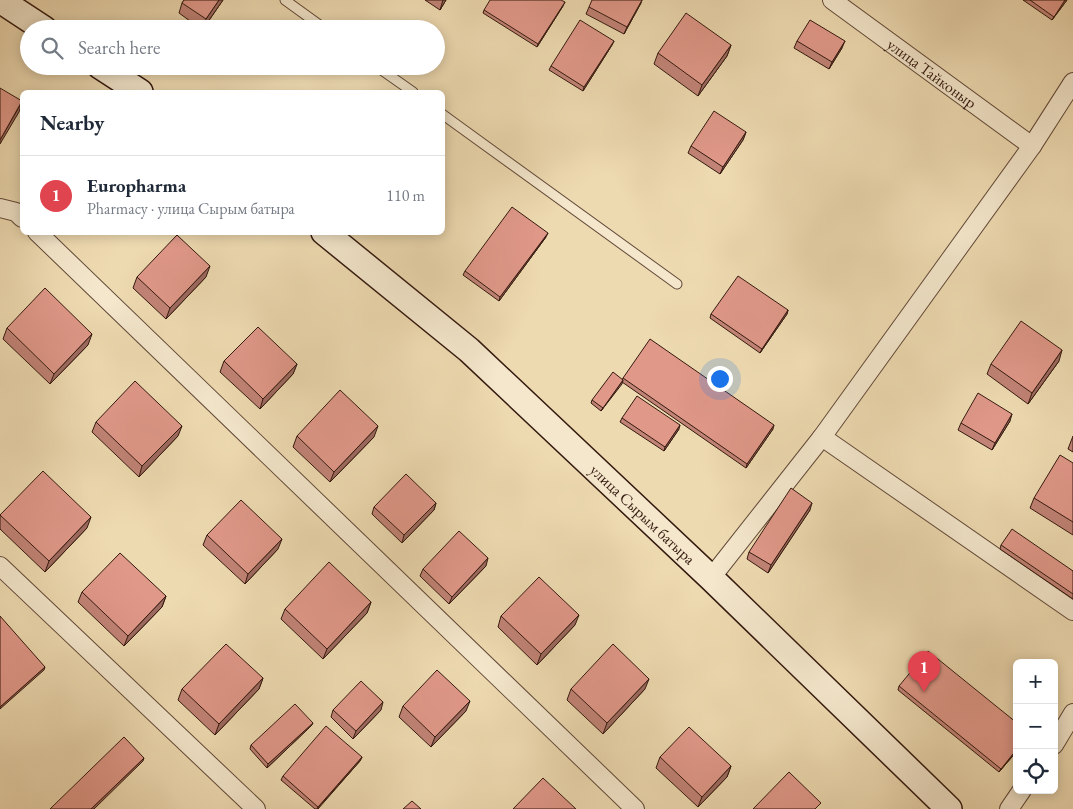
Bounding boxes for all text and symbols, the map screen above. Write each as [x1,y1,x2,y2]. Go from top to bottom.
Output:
search box [20,20,445,75]
icon: search [38,34,66,62]
street label: улица Тайконыр [883,34,981,113]
text: Search here [78,35,160,60]
text: Nearby [40,109,104,136]
text: Europharma [87,173,186,198]
text: 1 [52,185,60,206]
text: 110 m [386,185,425,206]
text: Pharmacy · улица Сырым батыра [87,198,295,219]
your location [707,366,733,392]
street label: улица Сырым батыра [585,460,700,569]
pin: 1 [908,651,940,692]
map controls [1013,659,1058,794]
button: + [1013,659,1058,704]
button: − [1013,704,1058,749]
button: locate [1013,749,1058,794]

